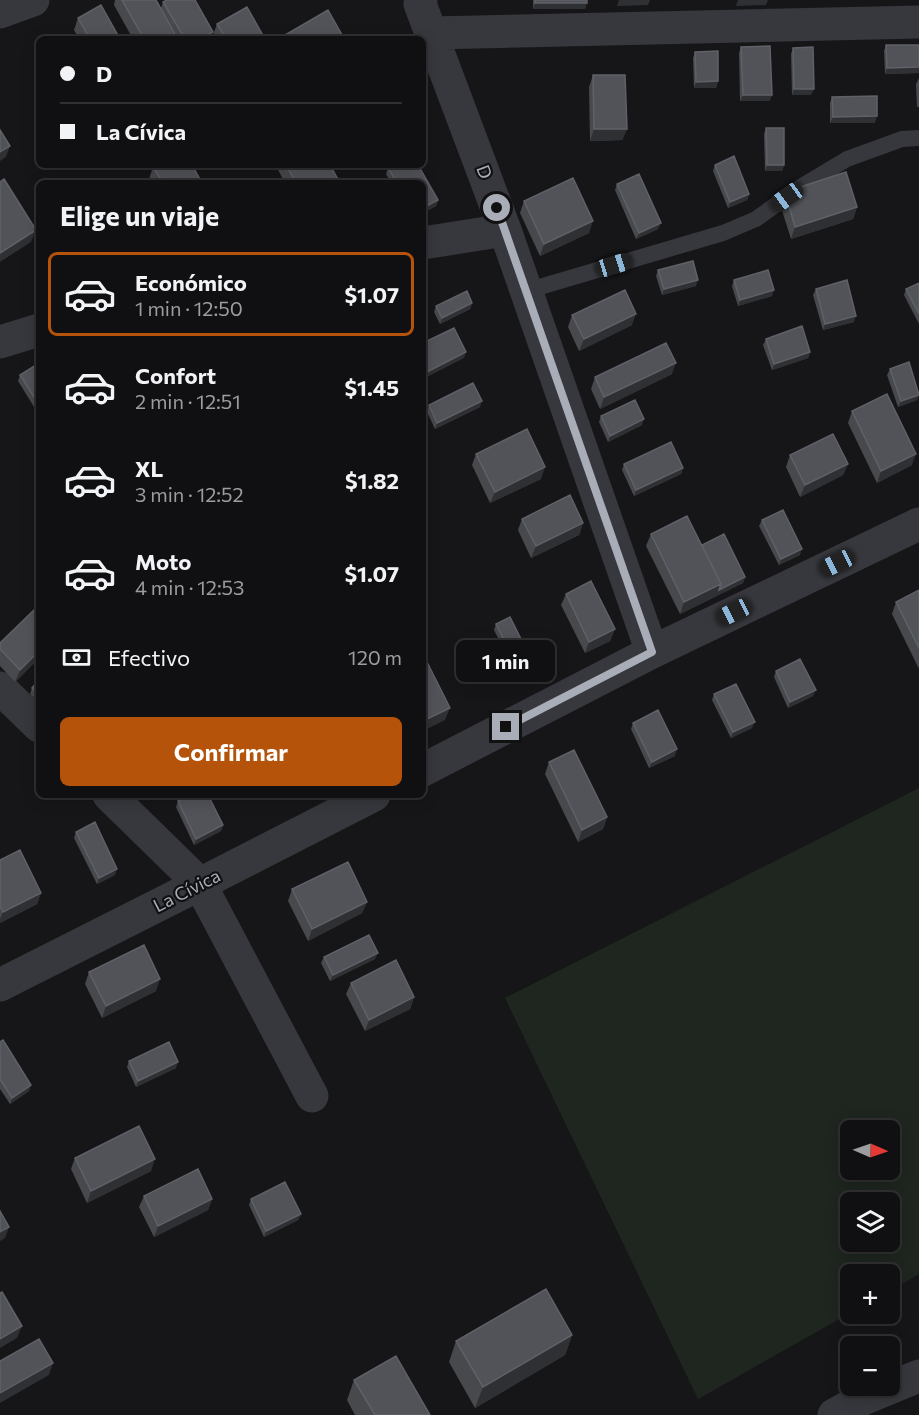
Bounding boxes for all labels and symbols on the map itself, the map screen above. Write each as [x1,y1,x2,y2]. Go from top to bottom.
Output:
street label: D [472,162,498,182]
car [767,179,807,215]
route start [483,194,510,221]
car [594,251,634,279]
car [817,547,857,579]
car [714,596,754,628]
callout: 1 min [456,640,556,682]
route end [492,713,519,740]
street label: La Cívica [149,864,224,916]
north arrow [840,1120,900,1180]

